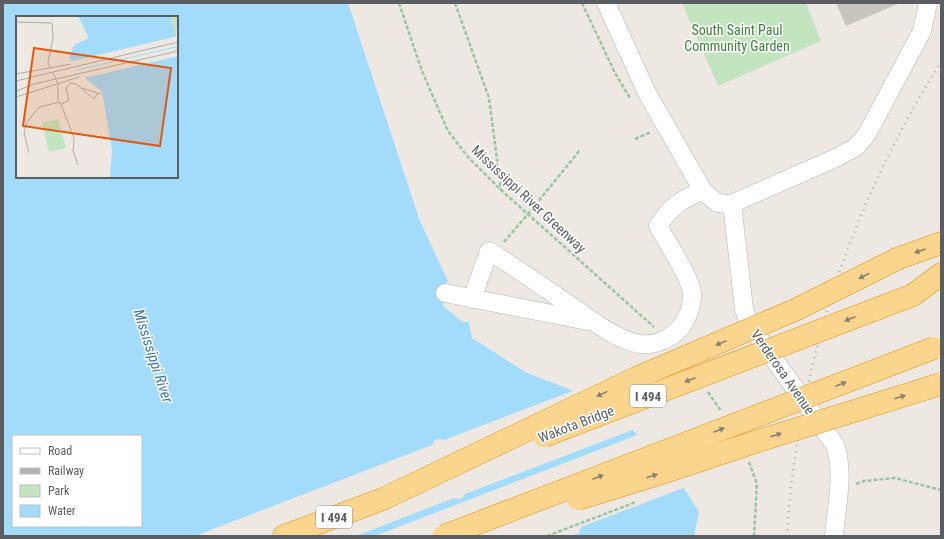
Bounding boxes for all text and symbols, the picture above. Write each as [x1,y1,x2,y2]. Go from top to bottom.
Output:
inset map [16,16,178,178]
park label: South Saint Paul Community Garden [684,22,790,54]
street label: Mississippi River Greenway [469,142,590,256]
one-way arrow [913,248,925,254]
one-way arrow [858,273,870,279]
water label: Mississippi River [129,307,177,405]
one-way arrow [844,317,856,323]
street label: Verderosa Avenue [748,327,818,418]
one-way arrow [715,340,726,346]
one-way arrow [683,378,695,384]
one-way arrow [835,380,847,386]
road number: I 494 [630,385,666,407]
one-way arrow [596,391,607,397]
one-way arrow [894,394,906,400]
street label: Wakota Bridge [536,402,617,446]
one-way arrow [714,427,726,433]
one-way arrow [770,432,782,438]
legend [12,435,142,527]
text: Road [48,444,72,458]
text: Railway [48,464,84,478]
one-way arrow [592,473,604,479]
one-way arrow [647,473,659,479]
text: Park [48,484,70,498]
text: Water [48,504,76,518]
road number: I 494 [316,506,352,528]

